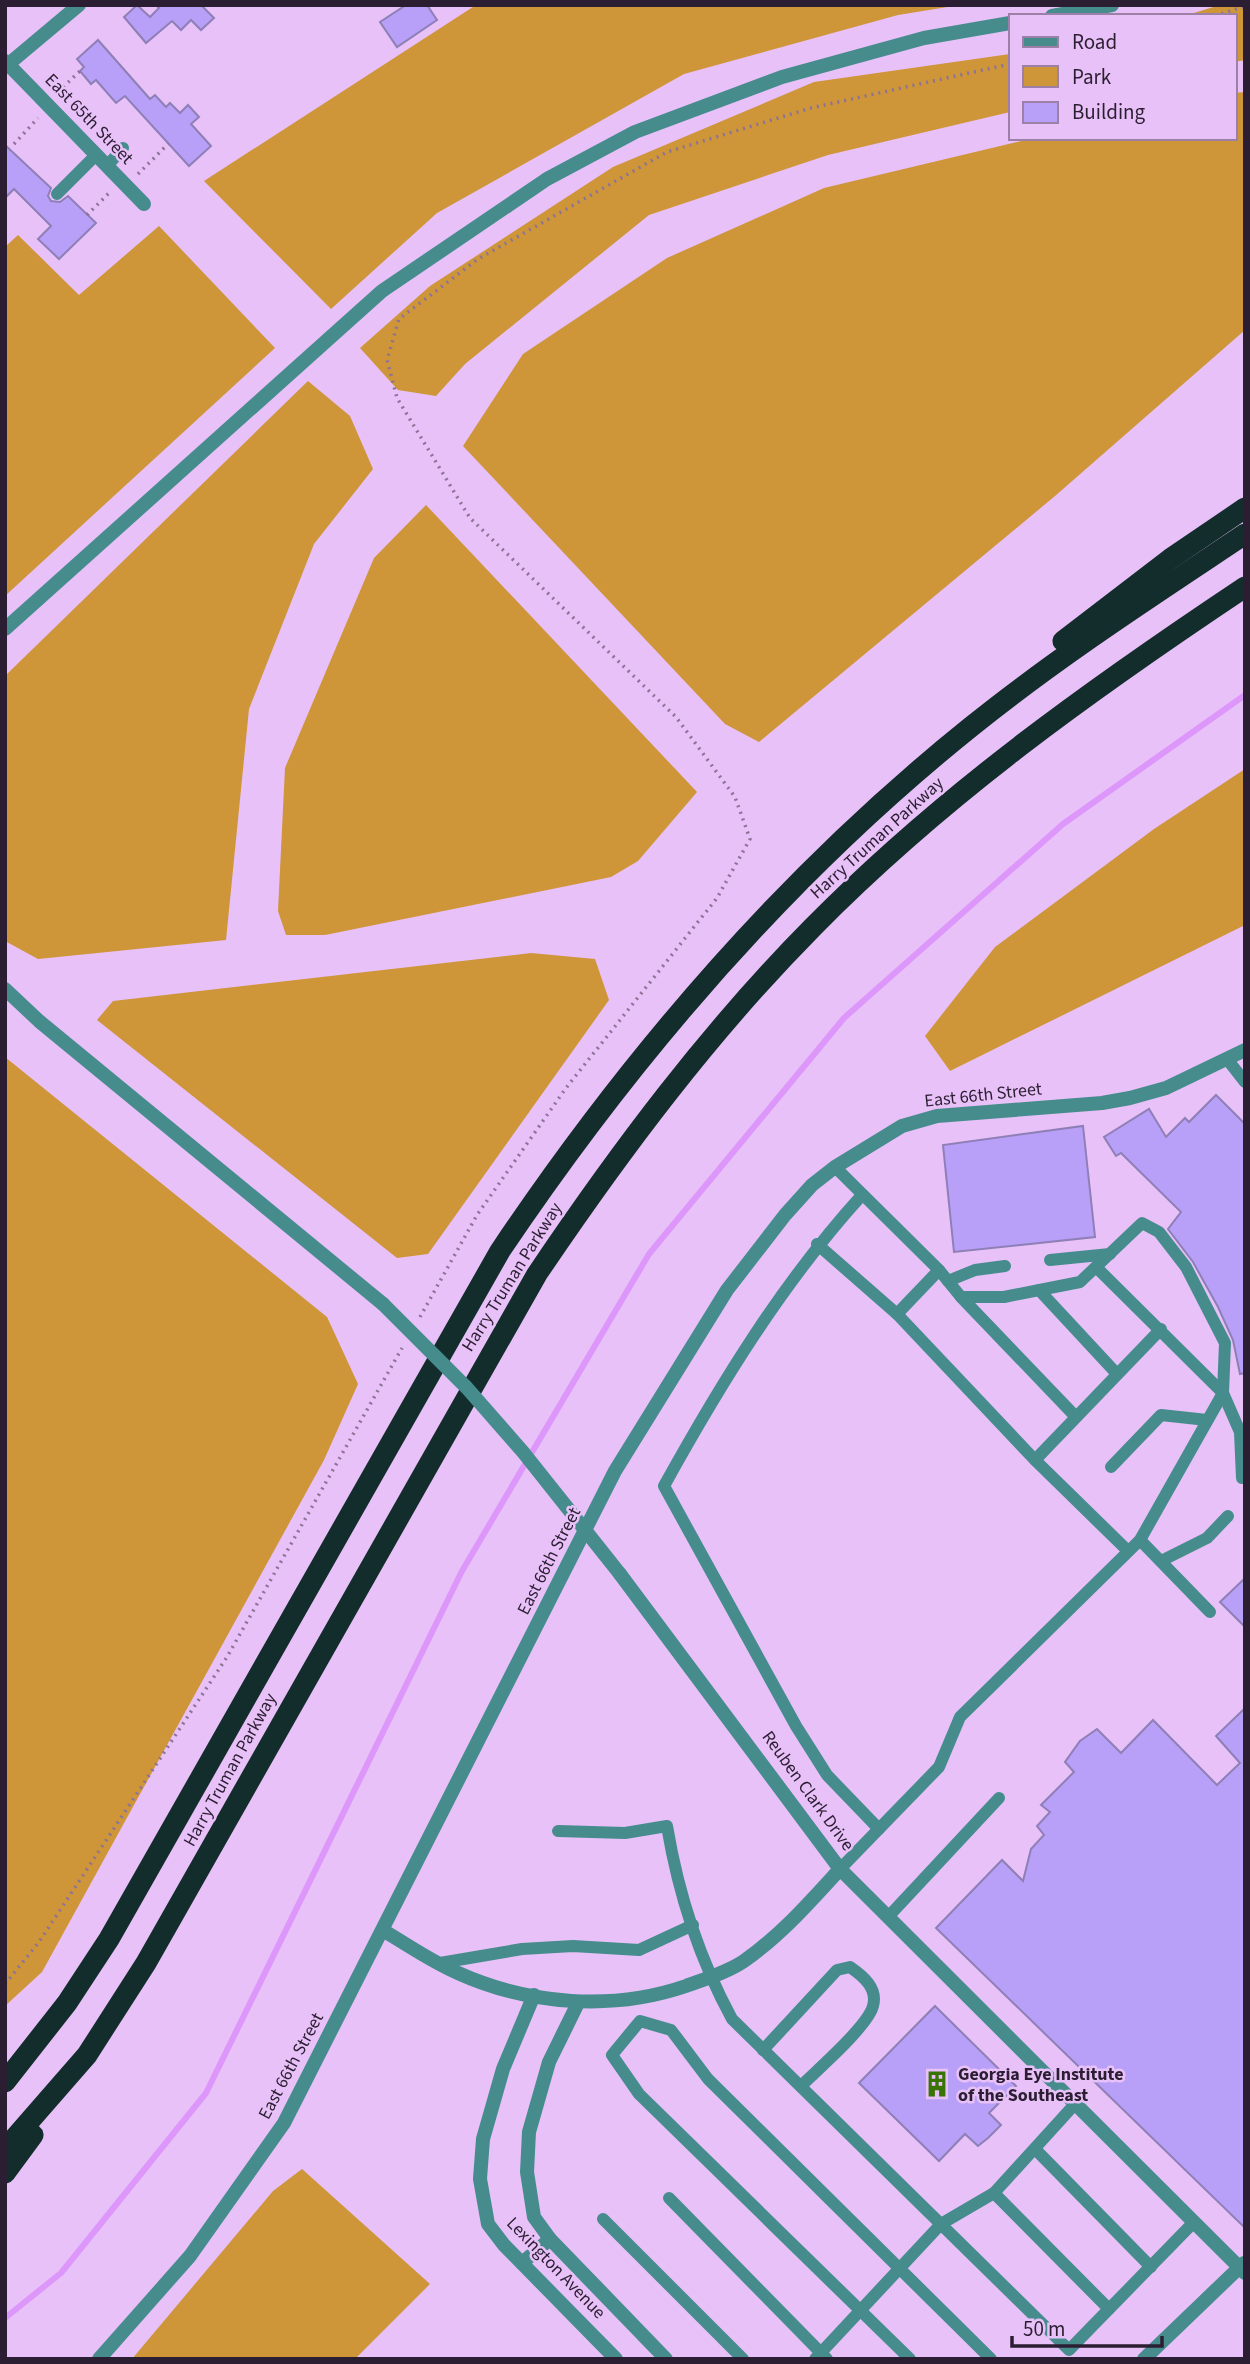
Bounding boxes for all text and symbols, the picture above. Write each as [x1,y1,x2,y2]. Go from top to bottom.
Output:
legend [1009,14,1236,140]
text: Road [1072,27,1117,57]
text: Park [1072,62,1112,92]
street label: East 65th Street [39,68,139,170]
text: Building [1072,97,1146,127]
street label: Harry Truman Parkway [805,771,950,905]
street label: East 66th Street [923,1076,1043,1114]
street label: Harry Truman Parkway [456,1197,568,1357]
street label: East 66th Street [511,1503,587,1619]
street label: Harry Truman Parkway [177,1688,283,1851]
street label: Reuben Clark Drive [756,1726,860,1856]
street label: East 66th Street [252,2008,330,2124]
place label: Georgia Eye Institute of the Southeast [958,2062,1123,2108]
building icon: Georgia Eye Institute of the Southeast [922,2069,952,2099]
street label: Lexington Avenue [501,2211,611,2325]
scale bar [1012,2304,1162,2348]
text: 50 m [1023,2314,1065,2344]

